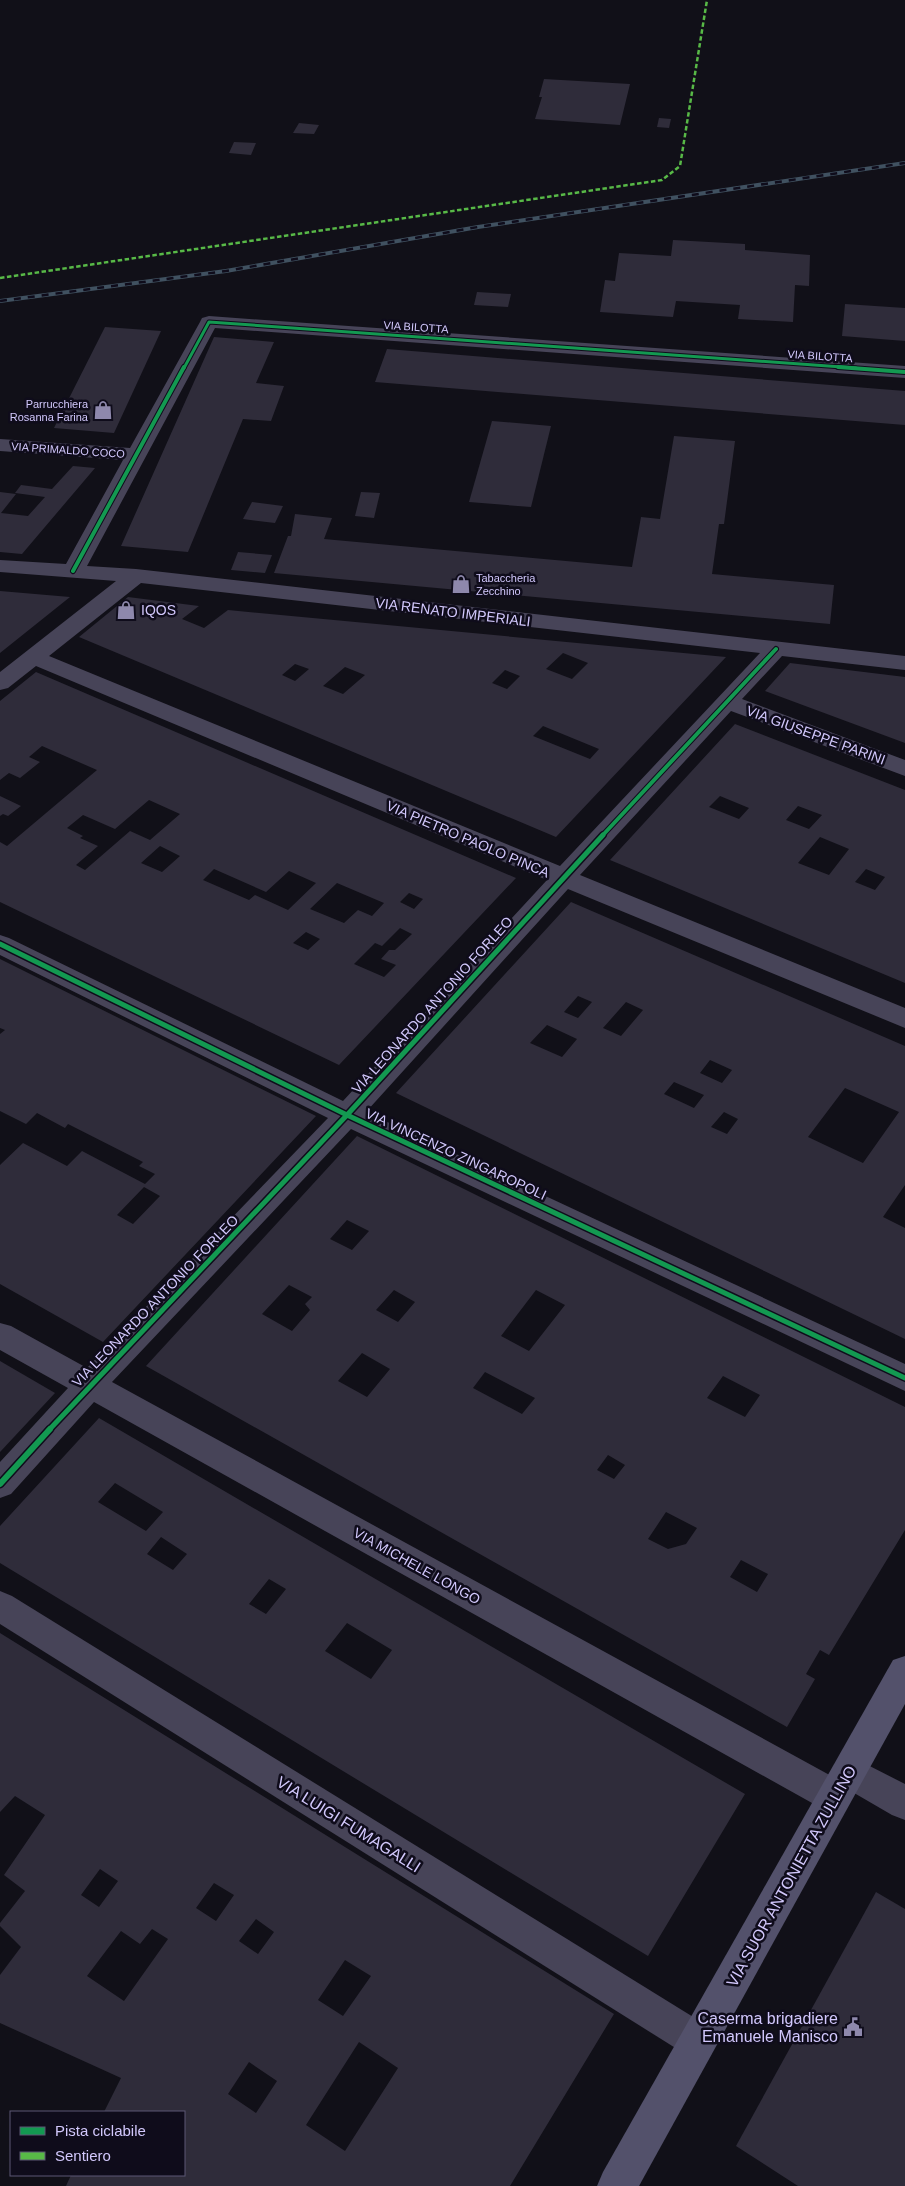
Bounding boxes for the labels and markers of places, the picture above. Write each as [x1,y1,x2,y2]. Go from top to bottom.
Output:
place label: Parrucchiera Rosanna Farina [10,398,89,423]
shop icon: Parrucchiera Rosanna Farina [92,399,114,421]
place label: Tabaccheria Zecchino [476,572,536,597]
shop icon: Tabaccheria Zecchino [450,573,472,595]
shop icon: IQOS [115,599,137,621]
place label: IQOS [141,602,176,618]
place label: Caserma brigadiere Emanuele Manisco [697,2010,838,2045]
public building icon: Caserma brigadiere Emanuele Manisco [842,2016,864,2038]

